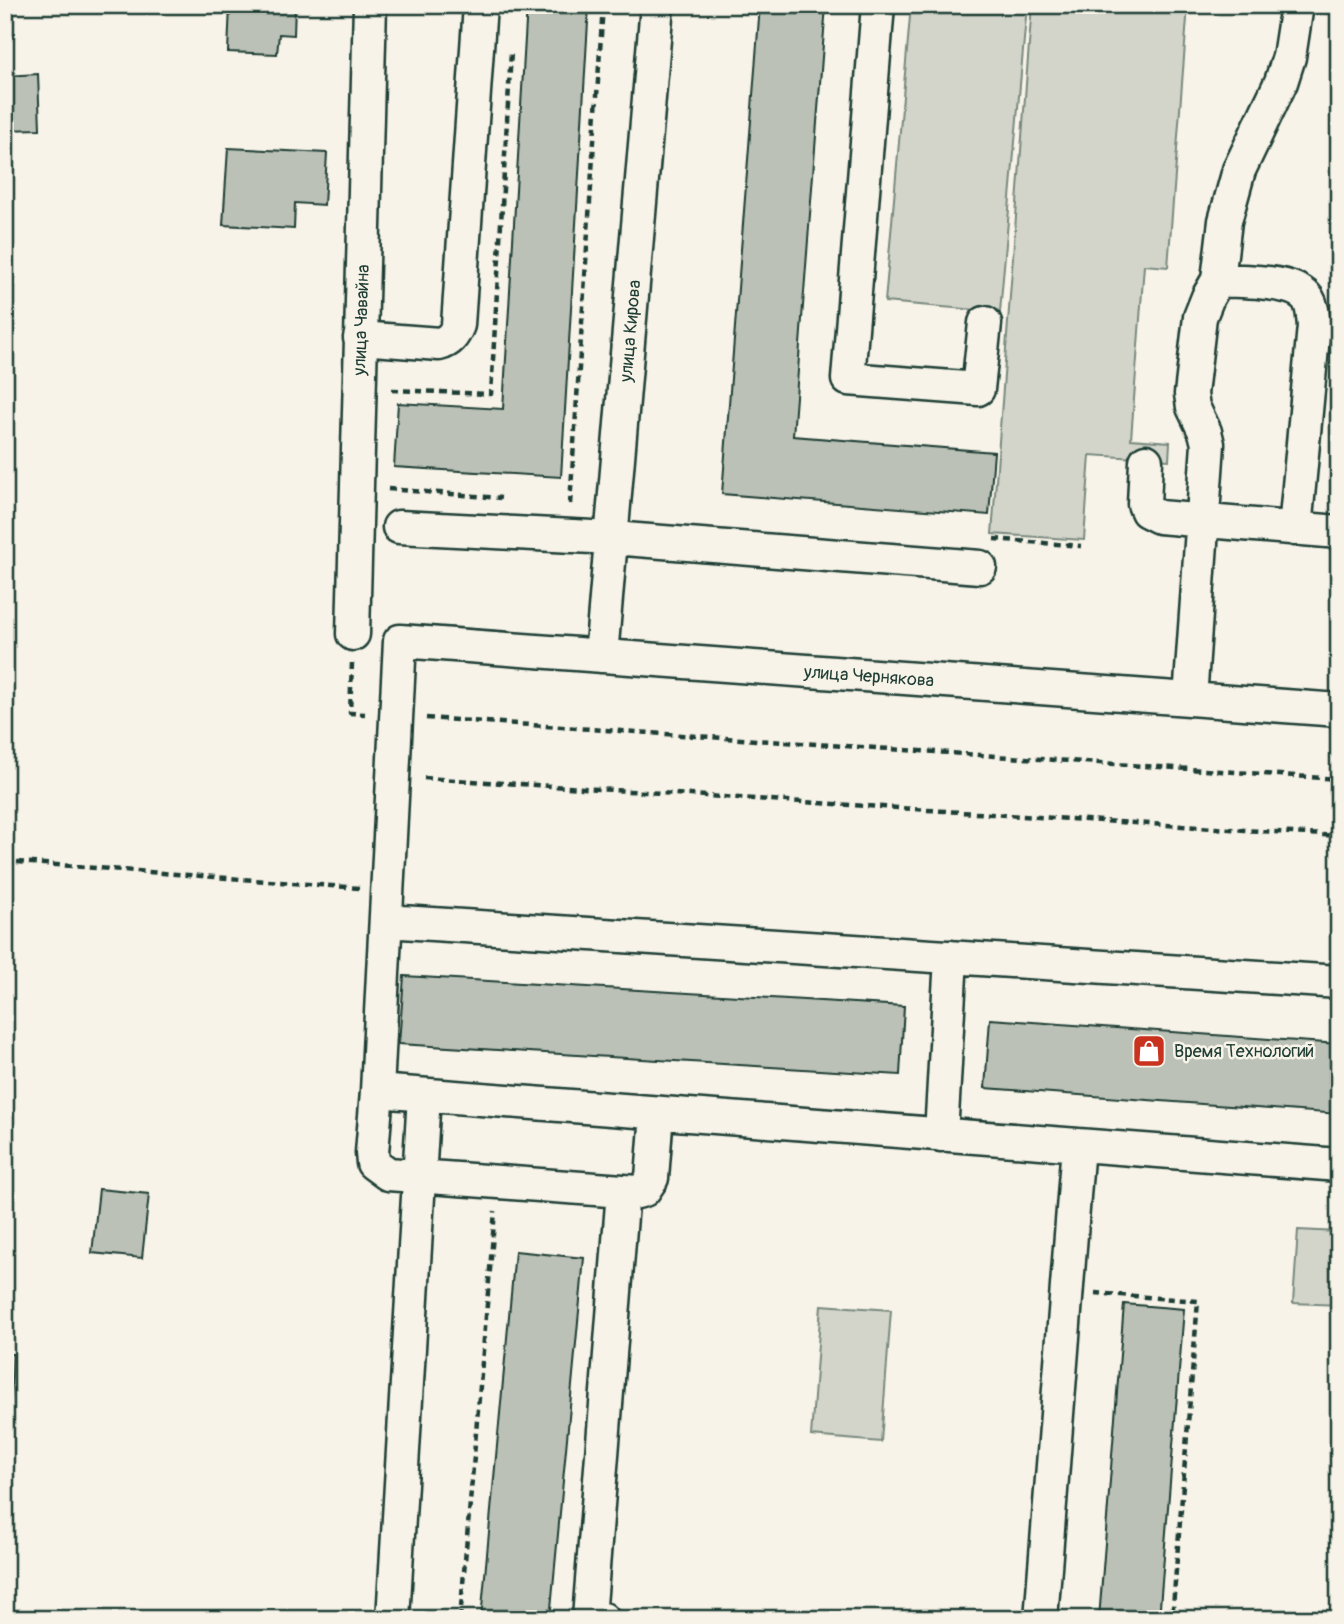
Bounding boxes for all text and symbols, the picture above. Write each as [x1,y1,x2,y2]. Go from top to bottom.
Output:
street label: улица Чавайна [348,264,375,377]
street label: улица Кирова [614,279,646,384]
street label: улица Чернякова [802,660,935,693]
shop icon: Время Технологий [1130,1032,1168,1070]
place label: Время Технологий [1174,1040,1314,1063]

